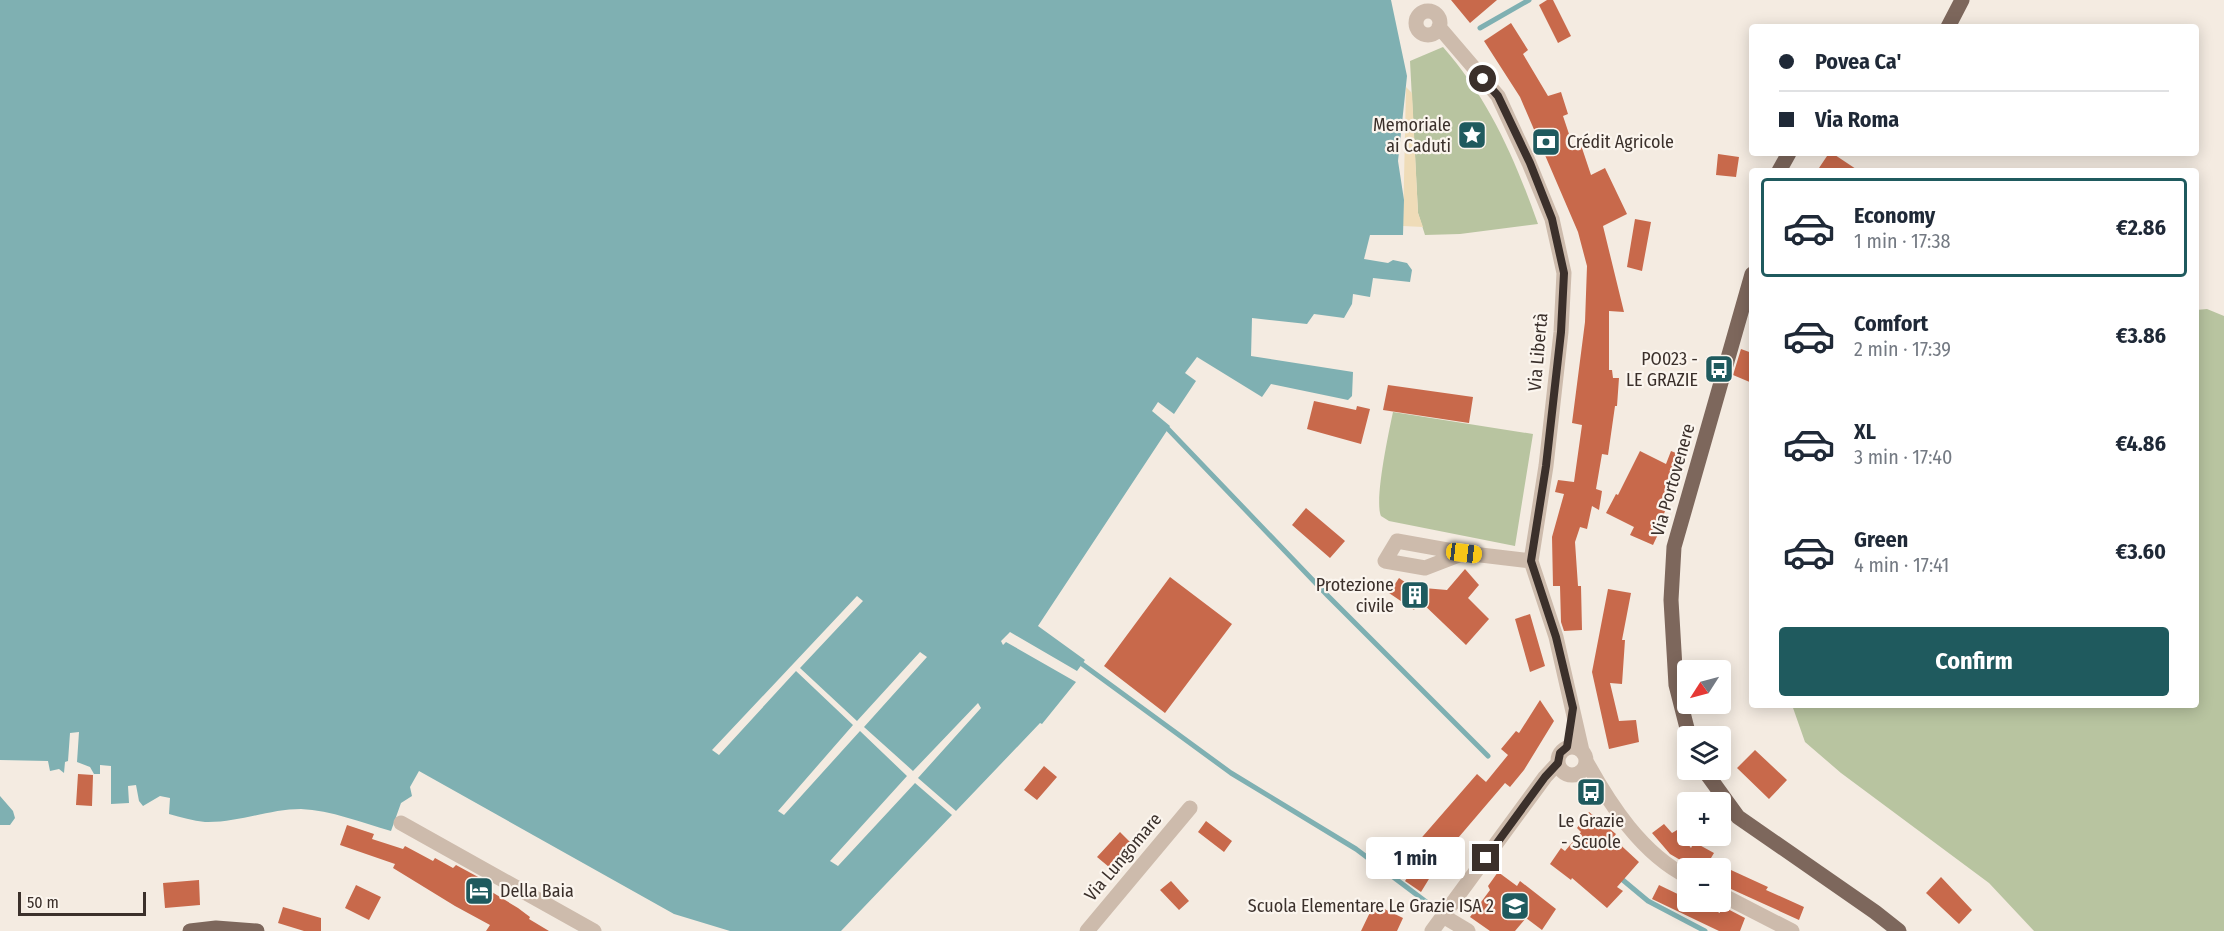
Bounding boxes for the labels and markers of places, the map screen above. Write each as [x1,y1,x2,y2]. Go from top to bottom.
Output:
place label: Memoriale ai Caduti [1373,114,1451,157]
place icon: Memoriale ai Caduti [1456,119,1488,151]
bank icon: Crédit Agricole [1530,126,1562,158]
place label: Crédit Agricole [1567,131,1674,153]
place label: PO023 - LE GRAZIE [1626,348,1698,391]
bus stop icon: PO023 - LE GRAZIE [1703,353,1735,385]
place label: Protezione civile [1316,574,1394,617]
building icon: Protezione civile [1399,579,1431,611]
bus stop icon: Le Grazie - Scuole [1575,776,1607,808]
place label: Le Grazie - Scuole [1558,810,1624,853]
hotel icon: Della Baia [463,875,495,907]
place label: Della Baia [500,880,574,902]
school or university icon: Scuola Elementare Le Grazie ISA 2 [1499,890,1531,922]
place label: Scuola Elementare Le Grazie ISA 2 [1248,895,1494,917]

